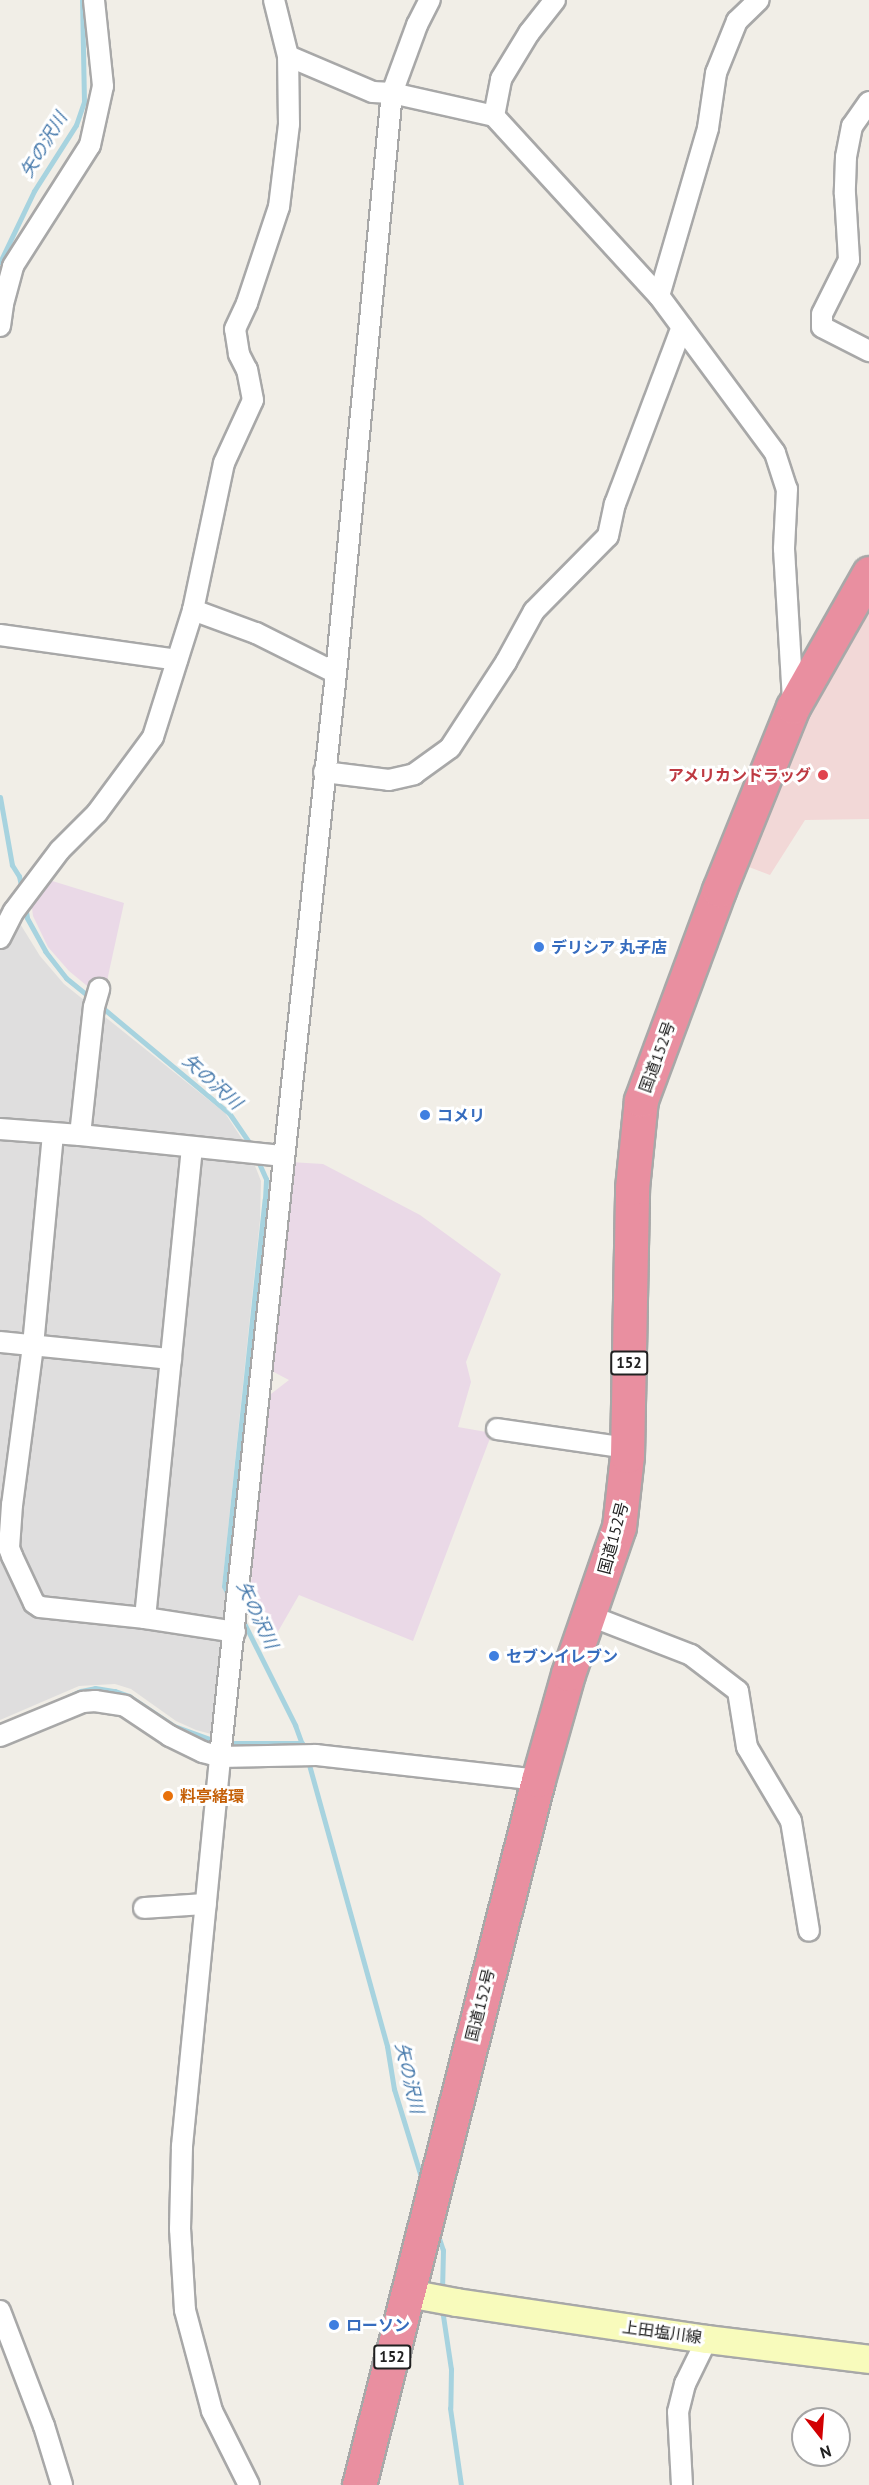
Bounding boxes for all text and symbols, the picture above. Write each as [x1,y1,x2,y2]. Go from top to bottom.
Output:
water label: 矢の沢川 [16,109,72,181]
place label: アメリカンドラッグ [667,765,811,785]
marker: アメリカンドラッグ [816,768,830,782]
place label: デリシア 丸子店 [551,937,667,957]
marker: デリシア 丸子店 [532,940,546,954]
street label: 国道152号 [635,1019,679,1095]
water label: 矢の沢川 [178,1050,246,1114]
place label: コメリ [437,1105,485,1125]
marker: コメリ [418,1108,432,1122]
road number: 152 [610,1351,648,1375]
street label: 国道152号 [594,1500,632,1576]
water label: 矢の沢川 [232,1578,282,1652]
place label: セブンイレブン [506,1646,618,1666]
marker: セブンイレブン [487,1649,501,1663]
place label: 料亭緒環 [180,1786,244,1806]
marker: 料亭緒環 [161,1789,175,1803]
street label: 国道152号 [462,1967,498,2043]
water label: 矢の沢川 [390,2040,428,2116]
place label: ローソン [346,2315,410,2335]
street label: 上田塩川線 [621,2317,703,2347]
marker: ローソン [327,2318,341,2332]
road number: 152 [372,2345,412,2369]
north arrow [791,2407,851,2467]
text: N [818,2441,834,2463]

